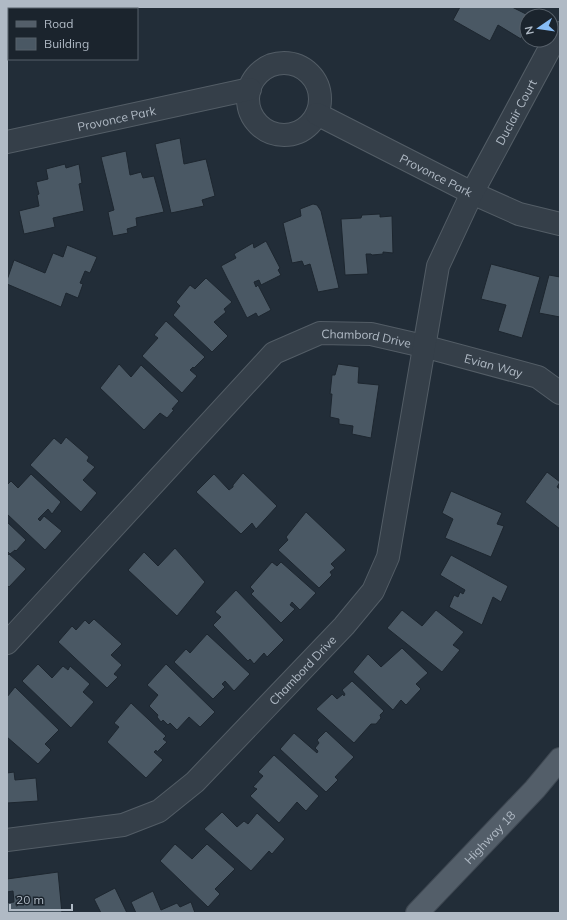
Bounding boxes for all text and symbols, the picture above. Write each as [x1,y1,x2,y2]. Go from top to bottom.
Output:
legend [8,8,138,60]
north arrow [519,8,559,48]
text: Road [44,16,73,31]
text: N [522,25,537,36]
text: Building [44,36,89,51]
street label: Duclair Court [492,76,539,148]
street label: Provonce Park [76,102,158,134]
street label: Provonce Park [397,150,476,200]
street label: Chambord Drive [321,326,413,351]
street label: Evian Way [463,350,525,380]
street label: Chambord Drive [265,632,339,708]
street label: Highway 18 [461,807,518,867]
scale bar [10,886,72,912]
text: 20 m [16,892,44,907]

